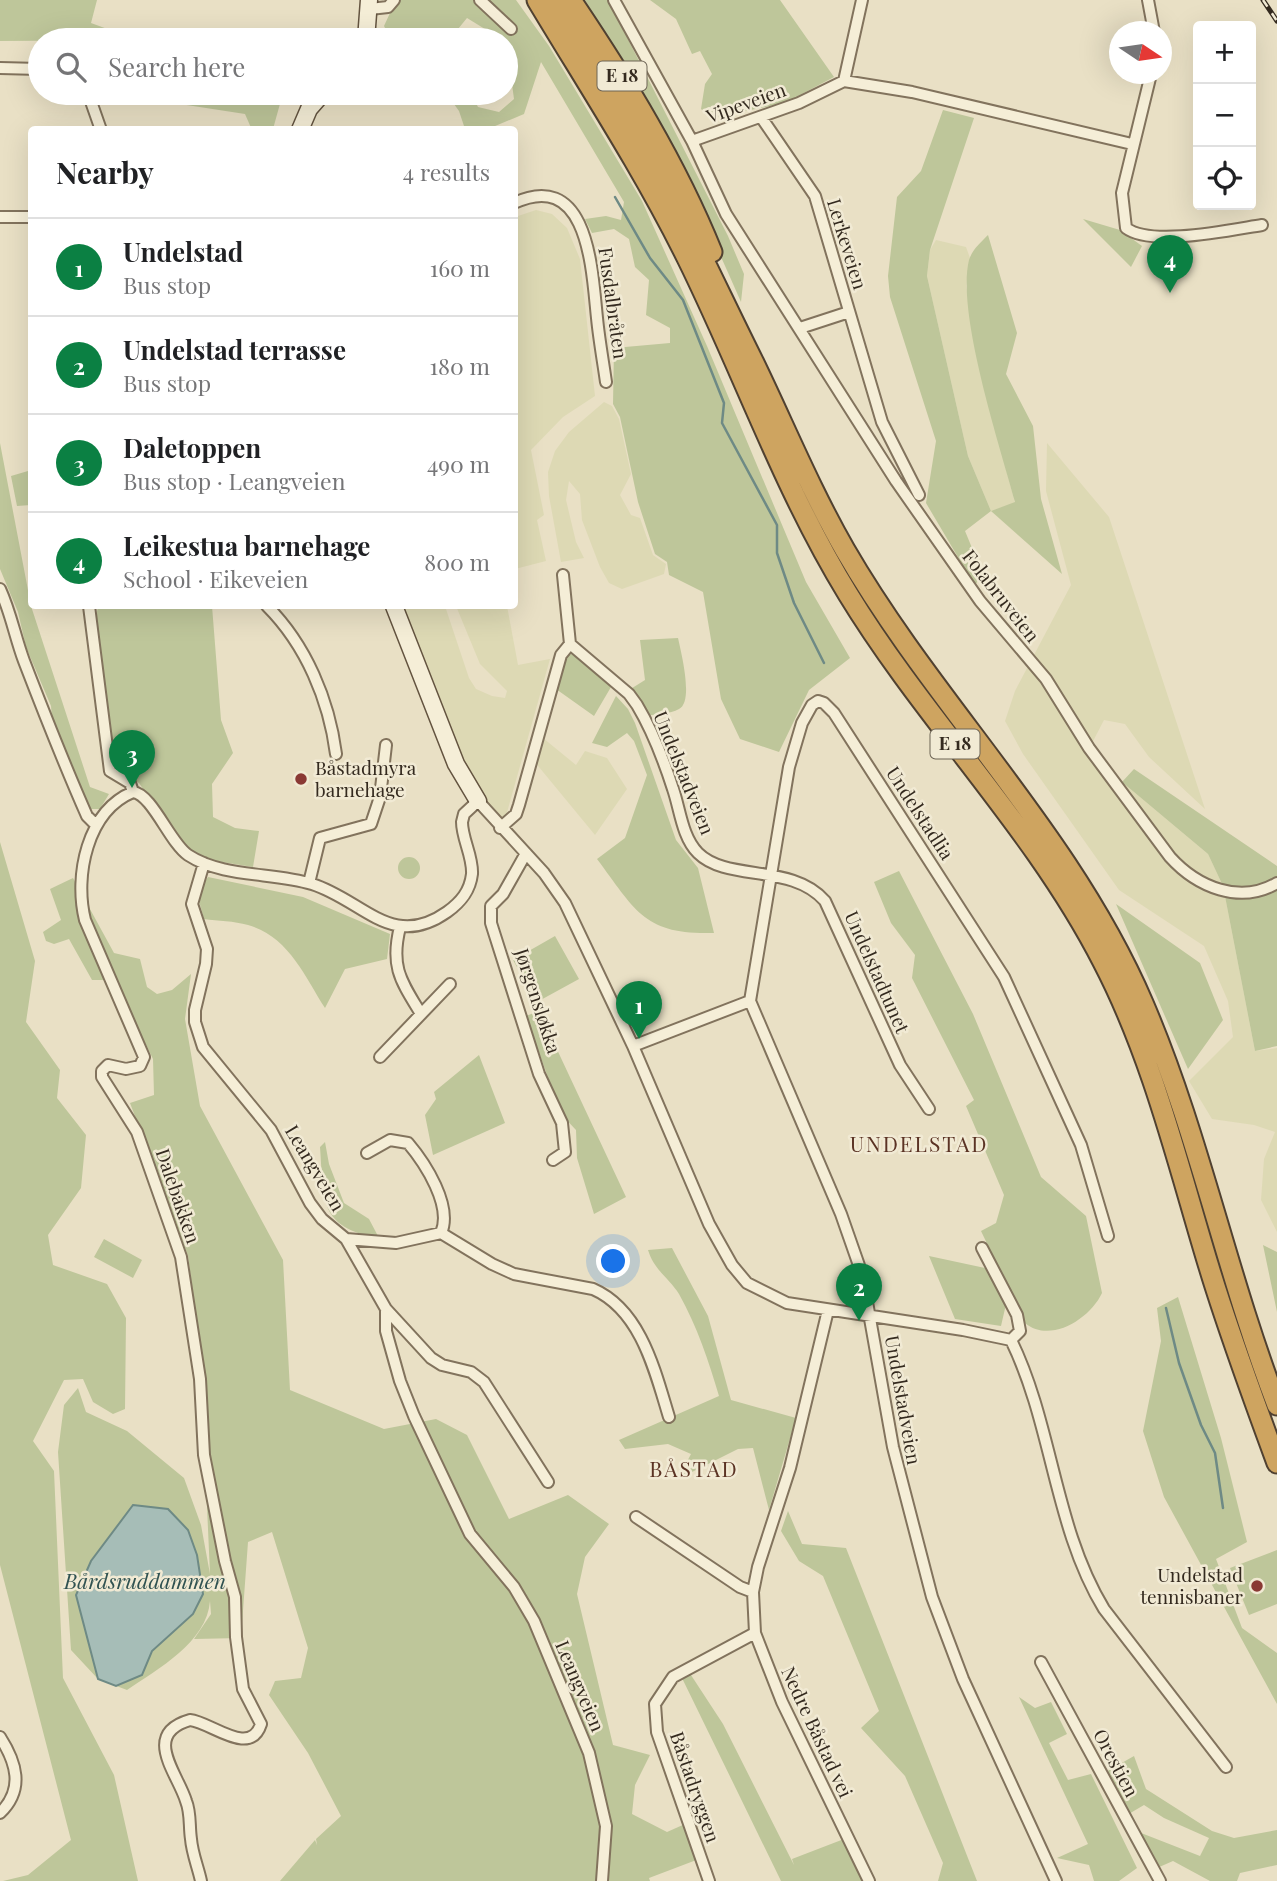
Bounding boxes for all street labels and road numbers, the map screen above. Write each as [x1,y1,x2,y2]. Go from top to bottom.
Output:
road number: E 18 [598,62,646,90]
street label: Vipeveien [701,75,790,129]
street label: Lerkeveien [822,195,874,293]
street label: Fusdalbråten [593,245,635,361]
street label: Folabruveien [957,544,1047,648]
street label: Undelstadveien [648,707,722,839]
road number: E 18 [930,730,979,758]
street label: Undelstadlia [881,761,961,865]
street label: Undelstadtunet [839,906,917,1037]
street label: Jørgensløkka [509,944,568,1057]
street label: Leangveien [280,1119,352,1216]
street label: Dalebakken [151,1145,208,1247]
street label: Undelstadveien [880,1333,928,1467]
street label: Leangveien [550,1636,612,1736]
street label: Nedre Båstad vei [776,1662,860,1802]
street label: Orestien [1088,1724,1146,1802]
street label: Båstadryggen [665,1728,727,1846]

